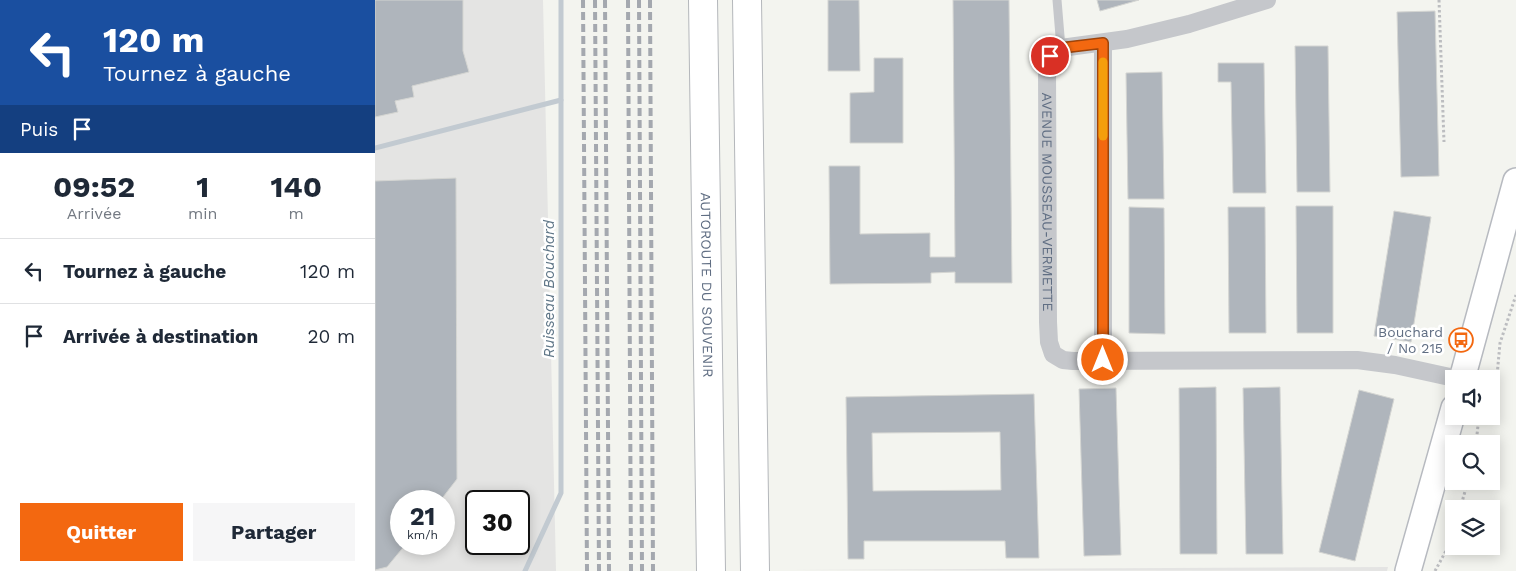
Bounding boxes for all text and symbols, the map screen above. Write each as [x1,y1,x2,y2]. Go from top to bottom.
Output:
text: 120 m [103,19,204,61]
icon: left [20,20,85,85]
pin [1029,35,1071,77]
icon: arrive [1036,42,1064,70]
text: Tournez à gauche [103,61,291,86]
street label: AVENUE MOUSSEAU-VERMETTE [1039,92,1056,312]
icon: arrive [68,115,96,143]
text: Puis [20,118,58,141]
text: 09:52 [53,169,135,204]
text: 1 [196,169,209,204]
text: 140 [270,169,322,204]
street label: AUTOROUTE DU SOUVENIR [698,192,716,378]
text: Arrivée [67,204,121,223]
text: min [188,204,218,223]
text: m [289,204,304,223]
water label: Ruisseau Bouchard [540,219,558,358]
icon: left [20,257,48,285]
text: Tournez à gauche [63,260,226,283]
text: 120 m [300,260,355,283]
icon: arrive [20,322,48,350]
place label: Bouchard / No 215 [1378,324,1443,356]
text: Arrivée à destination [63,325,258,348]
text: 20 m [308,325,355,348]
bus stop icon: Bouchard / No 215 [1448,327,1474,353]
position arrow [1076,333,1128,385]
map controls [1445,370,1500,555]
button: sound [1445,370,1500,425]
button: search [1445,435,1500,490]
speed limit sign: 30 [465,490,530,555]
button: layers [1445,500,1500,555]
text: 21 [410,502,435,531]
button: Quitter [20,503,183,561]
button: Partager [193,503,355,561]
text: km/h [407,528,438,542]

